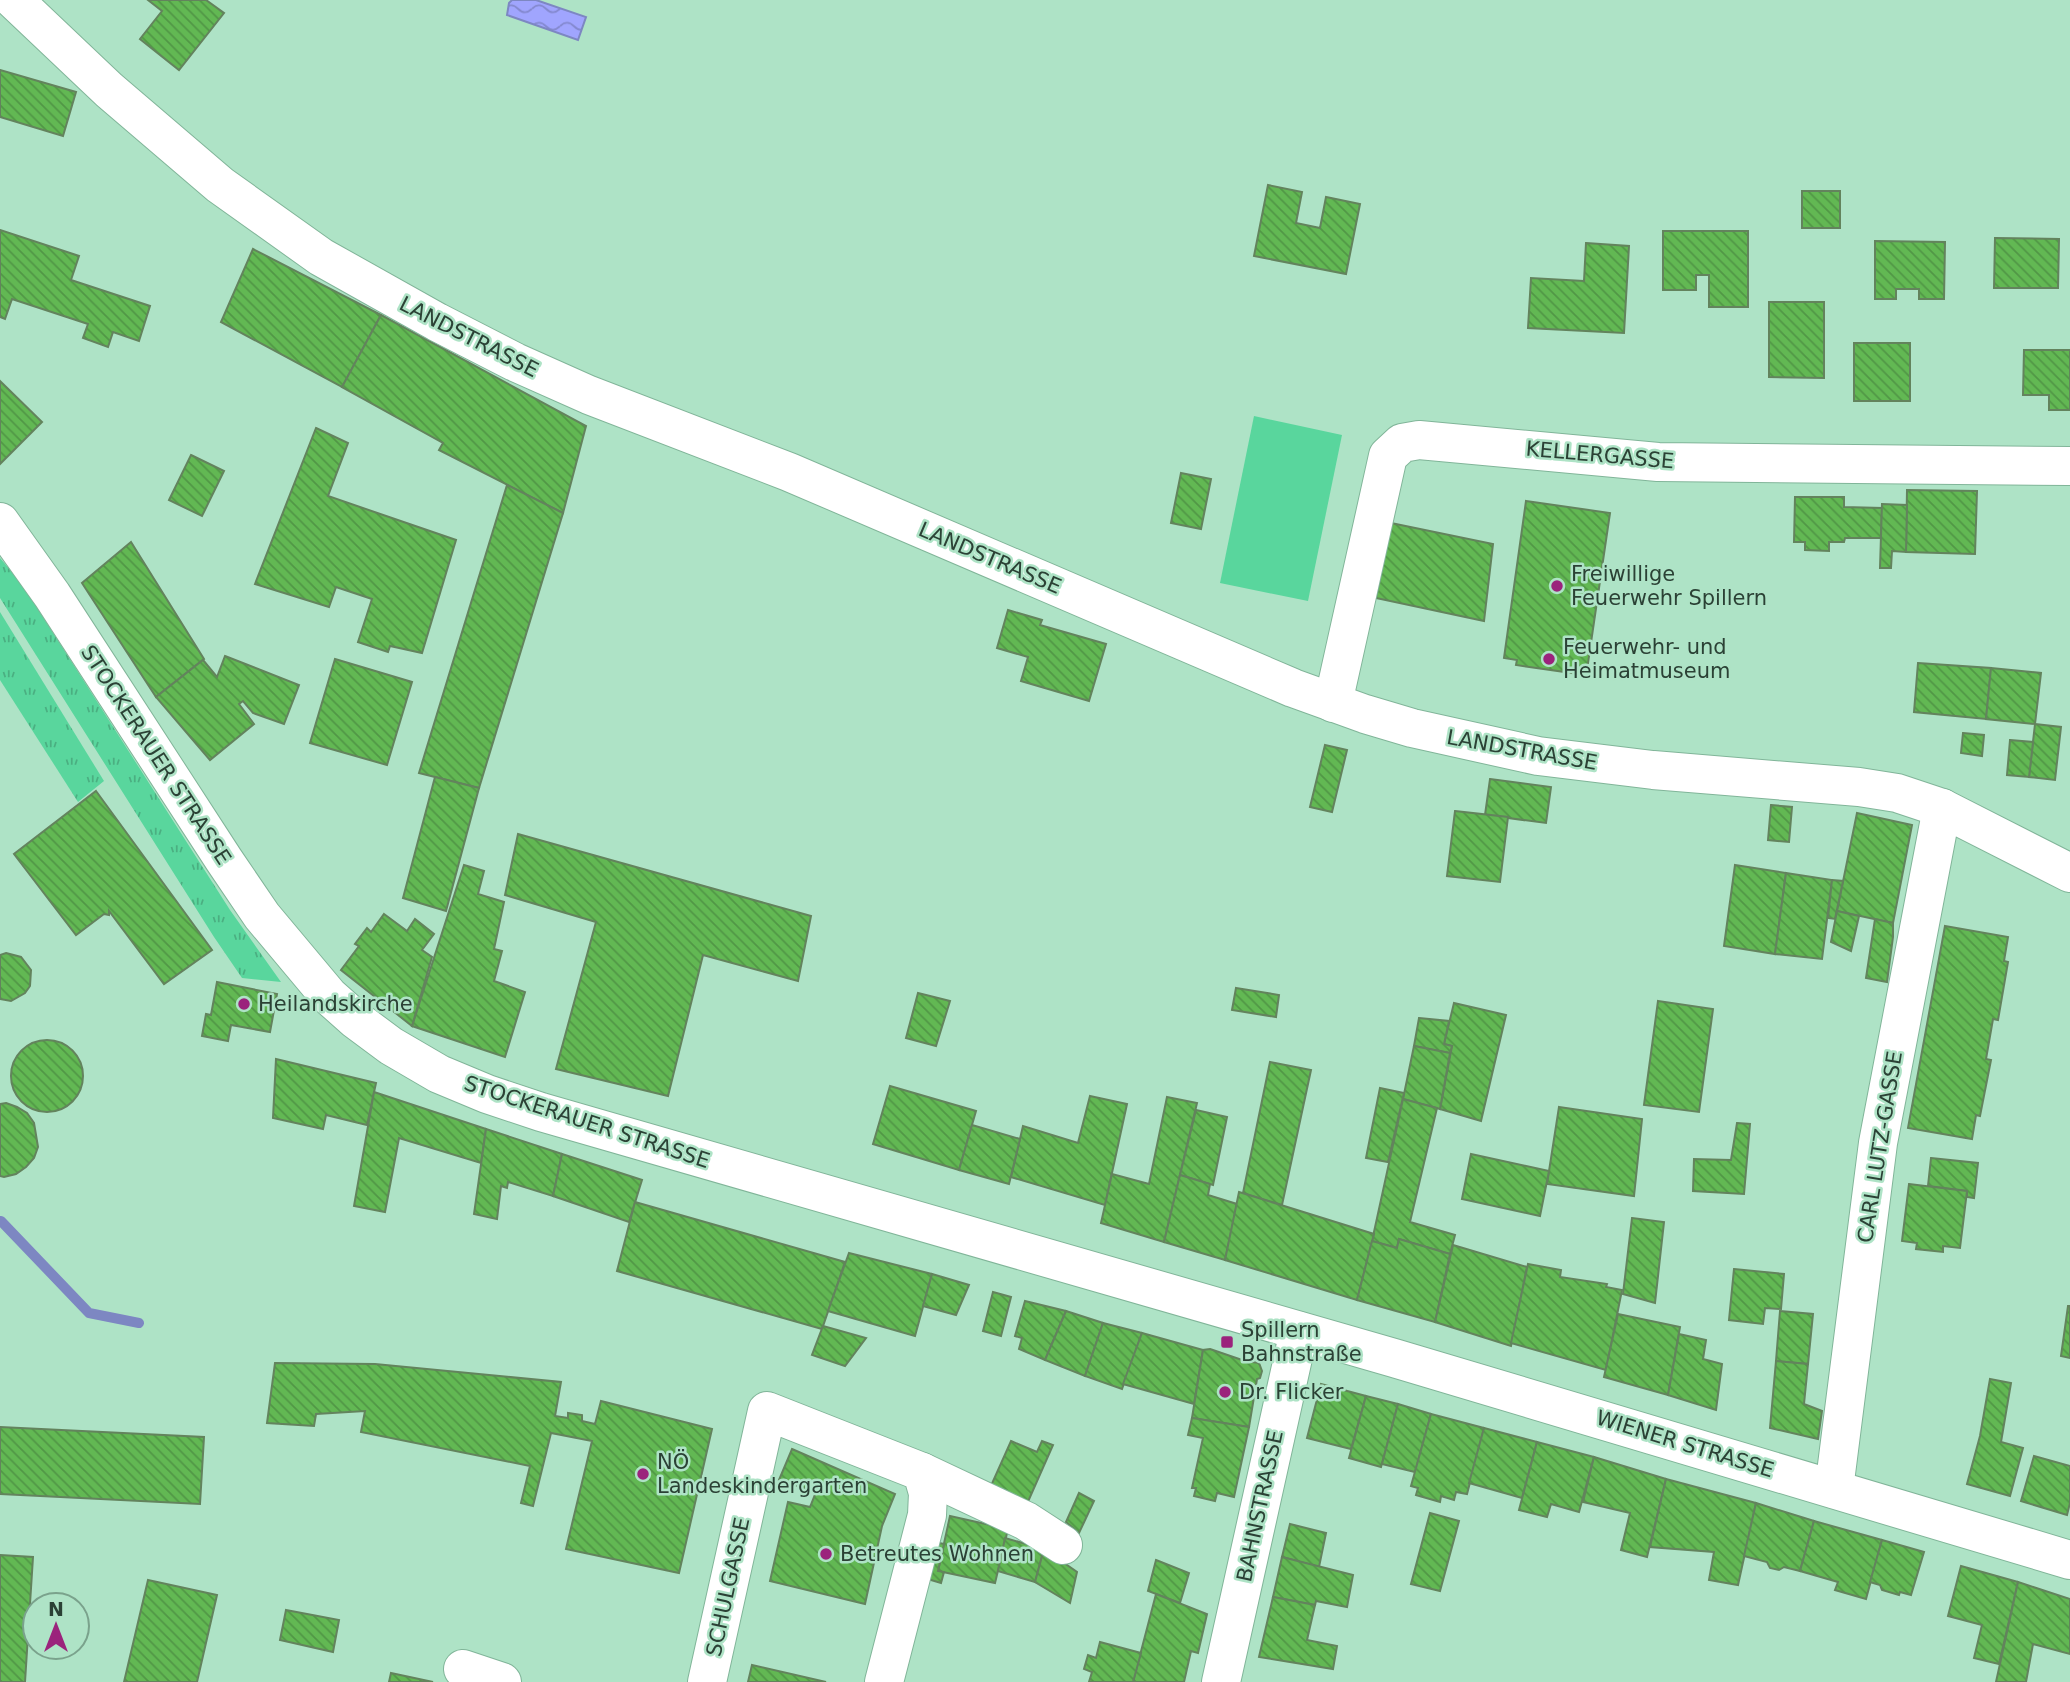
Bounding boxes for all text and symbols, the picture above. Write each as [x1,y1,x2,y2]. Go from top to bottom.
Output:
street label: LANDSTRASSE [396,292,542,382]
street label: KELLERGASSE [1525,437,1675,473]
street label: LANDSTRASSE [915,517,1065,599]
place label: Freiwillige Feuerwehr Spillern [1571,562,1767,610]
marker: Freiwillige Feuerwehr Spillern [1549,578,1565,594]
place label: Feuerwehr- und Heimatmuseum [1563,635,1731,683]
street label: STOCKERAUER STRASSE [76,641,236,869]
marker: Feuerwehr- und Heimatmuseum [1541,651,1557,667]
street label: LANDSTRASSE [1445,725,1599,775]
place label: Heilandskirche [258,992,413,1016]
marker: Heilandskirche [236,996,252,1012]
street label: CARL LUTZ-GASSE [1853,1049,1907,1245]
street label: STOCKERAUER STRASSE [461,1071,713,1173]
place label: Spillern Bahnstraße [1241,1318,1362,1366]
marker: Spillern Bahnstraße [1219,1334,1235,1350]
place label: Dr. Flicker [1239,1380,1344,1404]
marker: Dr. Flicker [1217,1384,1233,1400]
street label: WIENER STRASSE [1593,1406,1777,1482]
street label: BAHNSTRASSE [1232,1428,1288,1584]
place label: NÖ Landeskindergarten [657,1449,867,1498]
marker: NÖ Landeskindergarten [635,1466,651,1482]
street label: SCHULGASSE [702,1515,754,1659]
place label: Betreutes Wohnen [840,1542,1034,1566]
marker: Betreutes Wohnen [818,1546,834,1562]
north arrow [21,1591,91,1661]
text: N [48,1598,64,1620]

